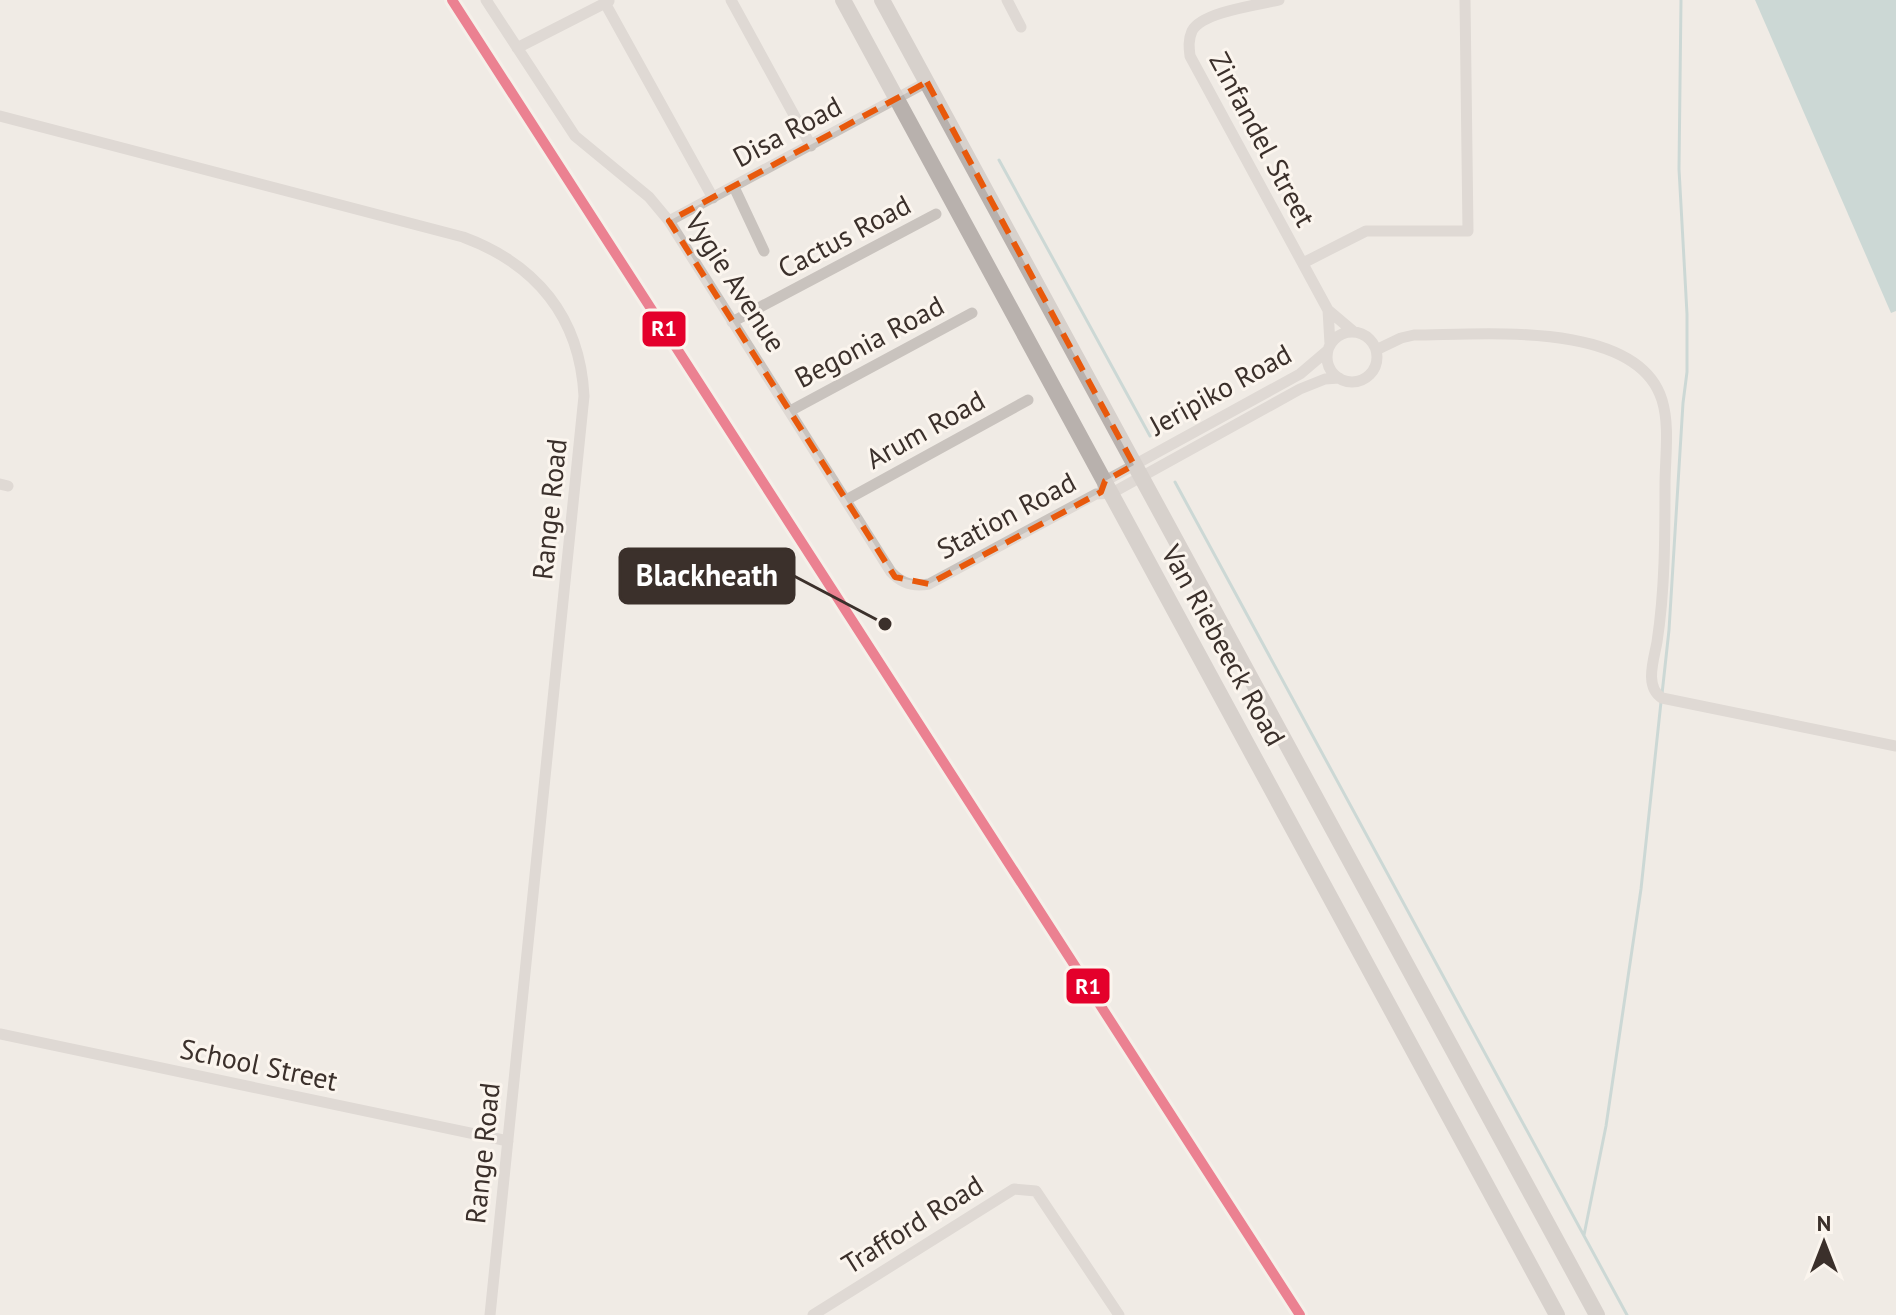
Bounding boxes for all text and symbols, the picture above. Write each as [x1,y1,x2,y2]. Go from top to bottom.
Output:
street label: Zinfandel Street [1201,45,1325,233]
street label: Disa Road [726,87,848,175]
street label: Cactus Road [771,186,917,286]
street label: Vygie Avenue [677,204,795,359]
street label: Begonia Road [788,286,950,396]
line badge: R1 [641,310,687,348]
text: R1 [651,314,677,342]
street label: Jeripiko Road [1142,335,1298,444]
street label: Arum Road [859,381,991,477]
street label: Range Road [523,437,575,581]
street label: Station Road [930,463,1082,567]
street label: Van Riebeeck Road [1153,537,1295,752]
callout: Blackheath [620,549,794,603]
text: Blackheath [636,555,778,594]
line badge: R1 [1065,967,1111,1005]
text: R1 [1075,972,1101,1000]
street label: School Street [177,1029,342,1099]
street label: Range Road [456,1081,508,1225]
street label: Trafford Road [834,1166,990,1282]
north arrow [1784,1203,1864,1283]
text: N [1817,1209,1831,1237]

